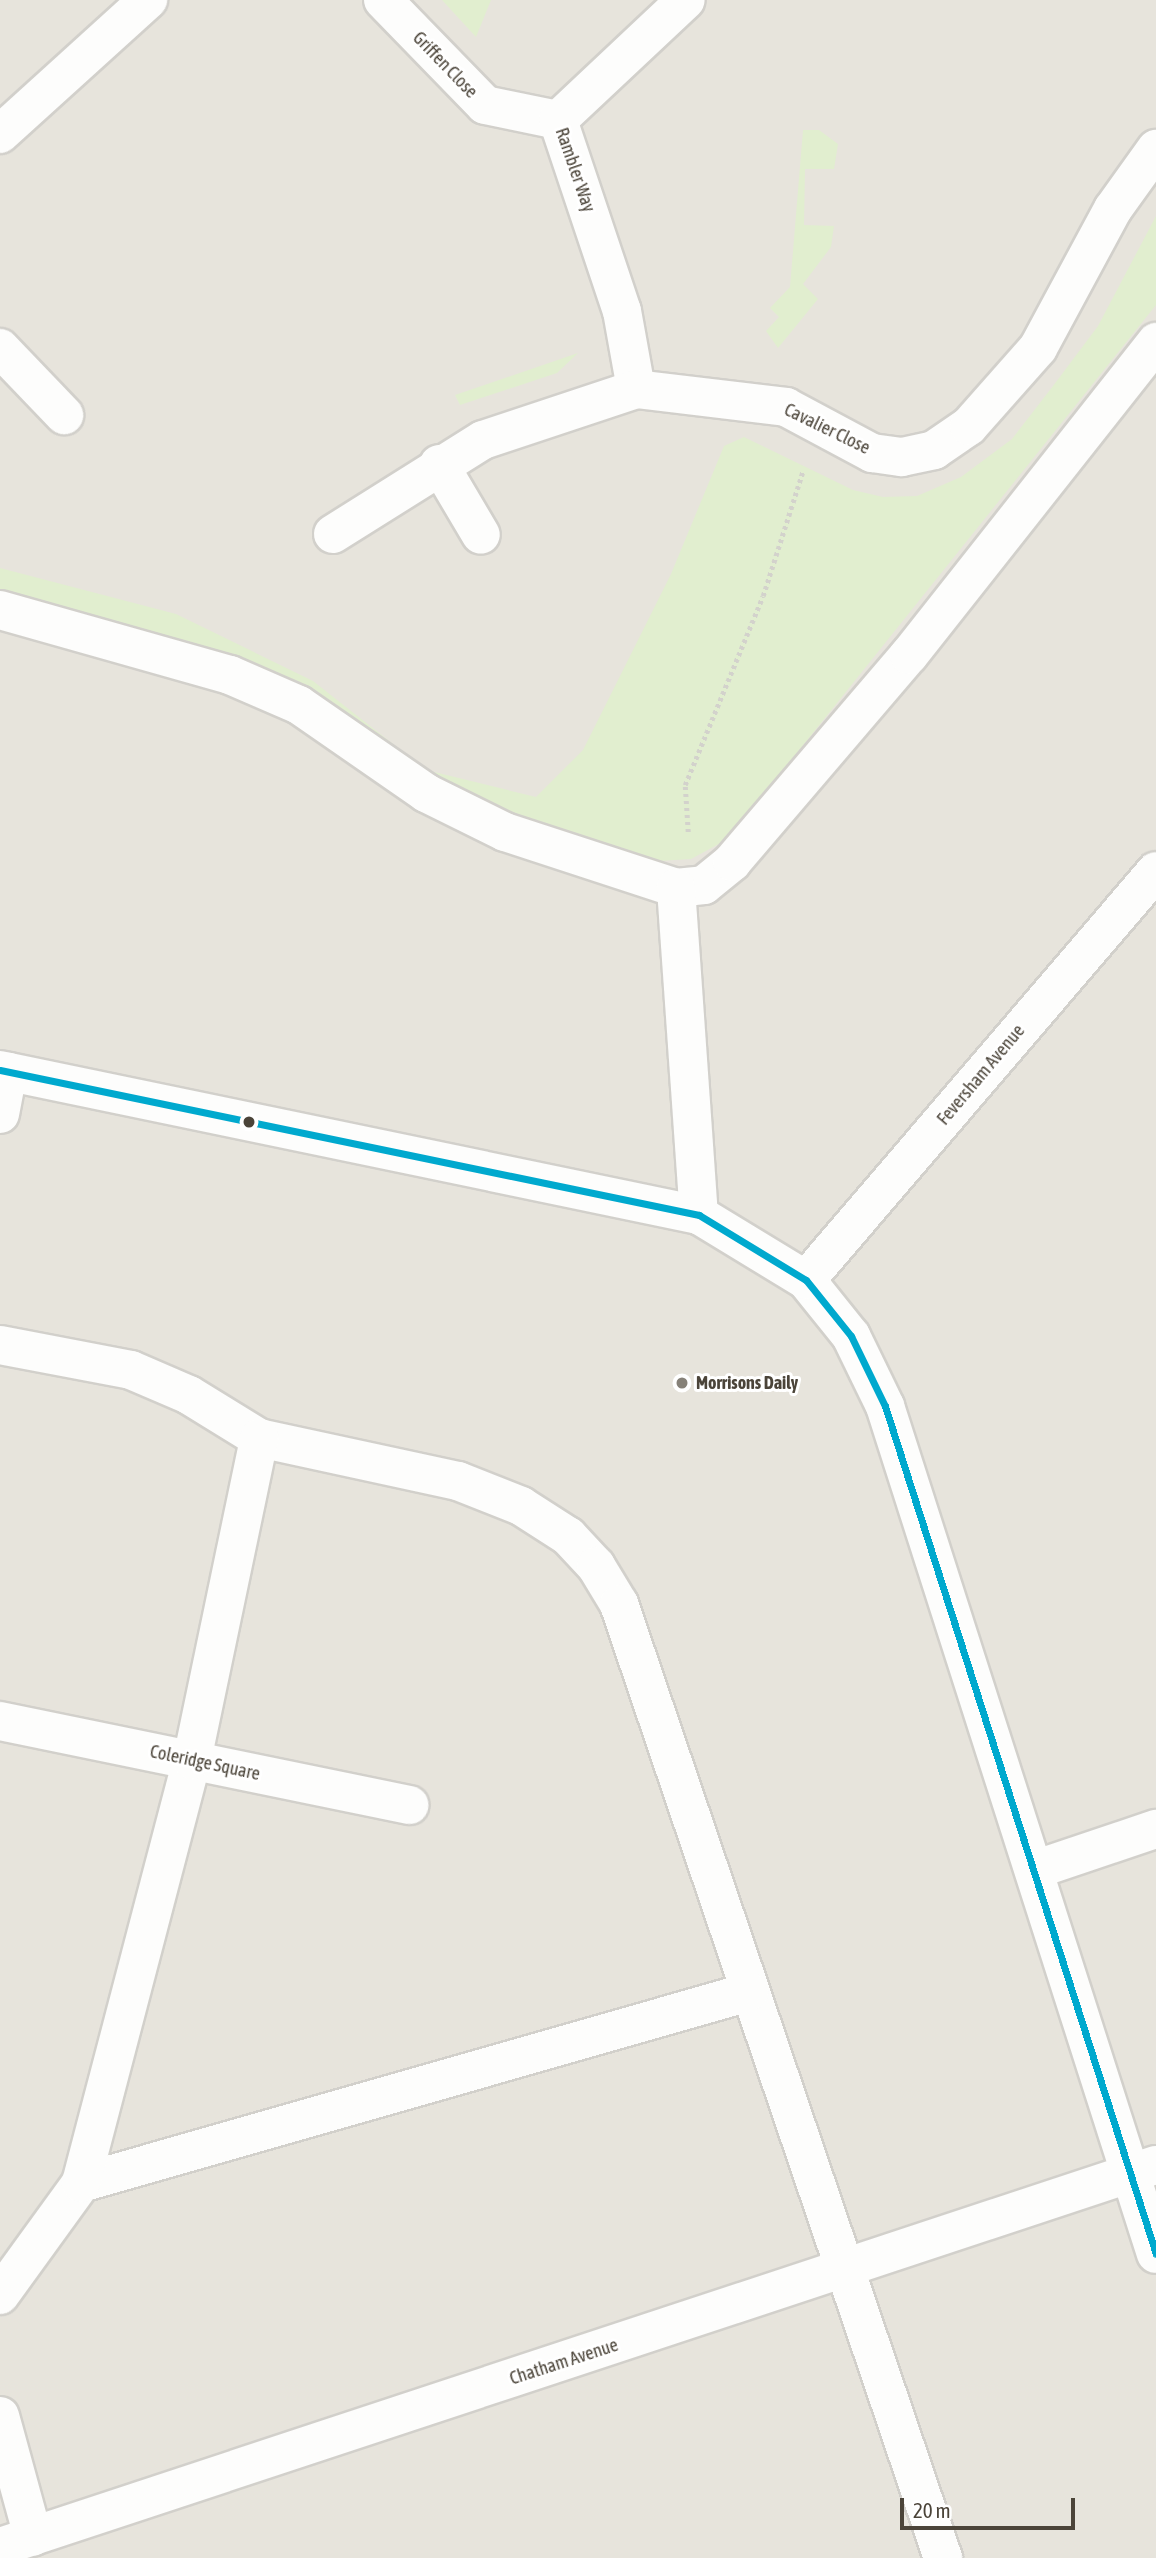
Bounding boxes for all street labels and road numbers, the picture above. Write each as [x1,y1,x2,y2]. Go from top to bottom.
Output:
street label: Griffen Close [408,27,482,103]
street label: Rambler Way [551,125,599,215]
street label: Cavalier Close [781,399,873,459]
street label: Feversham Avenue [933,1020,1029,1130]
street label: Coleridge Square [148,1741,262,1785]
street label: Chatham Avenue [507,2334,621,2390]

